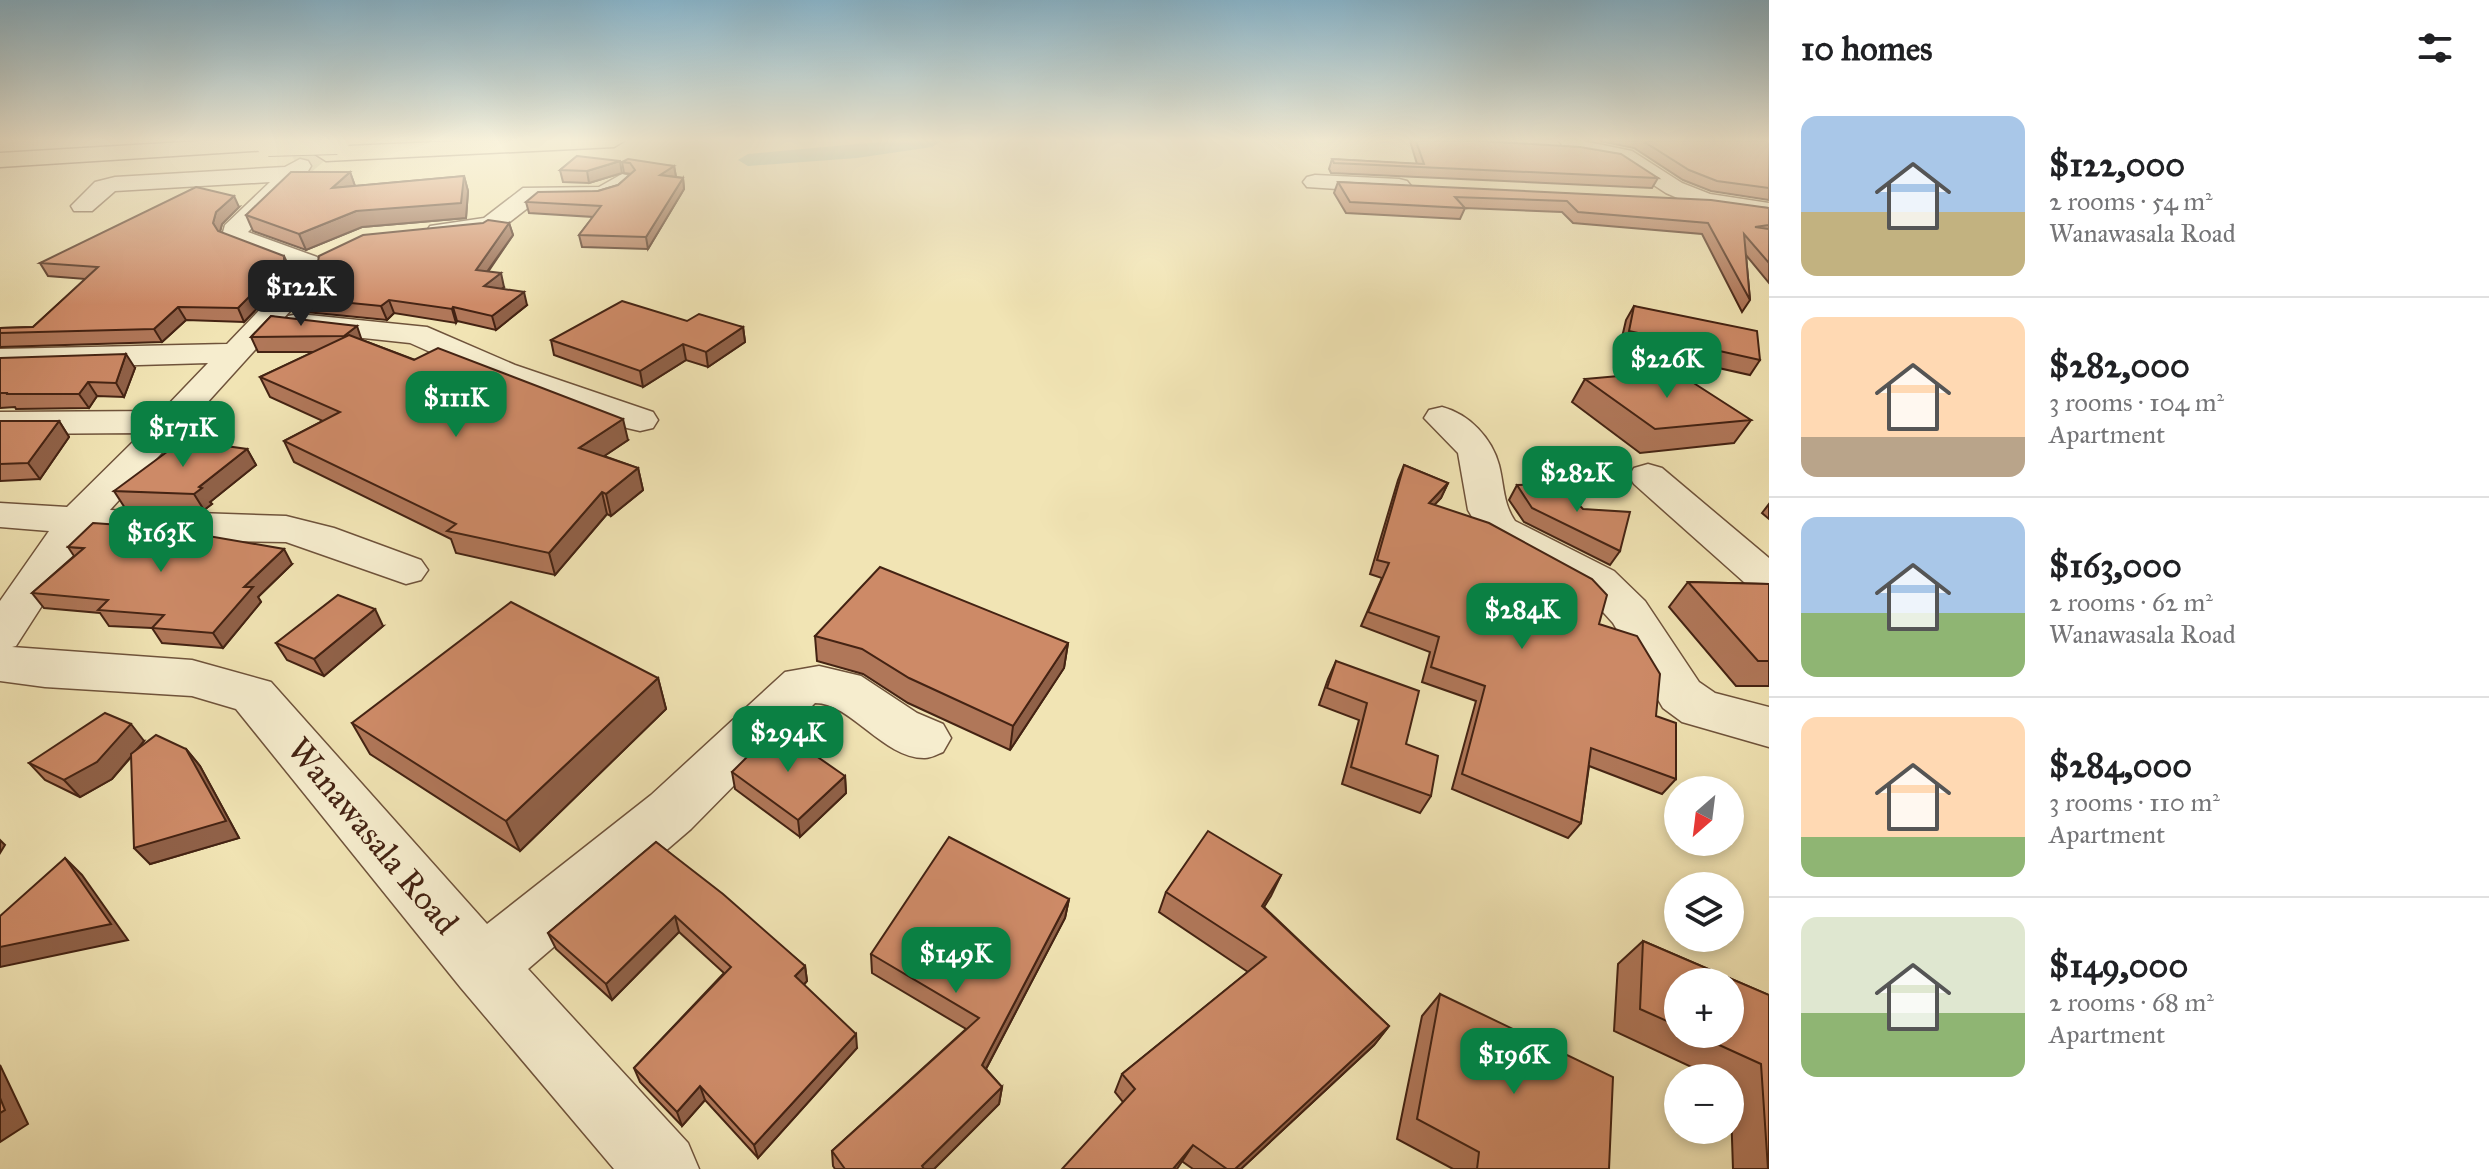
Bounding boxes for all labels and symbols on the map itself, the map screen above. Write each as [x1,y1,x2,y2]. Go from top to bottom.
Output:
pin: $122K [245,260,357,328]
pin: $226K [1611,332,1723,400]
pin: $111K [400,371,512,439]
pin: $171K [127,401,239,469]
pin: $282K [1521,446,1633,514]
pin: $163K [105,506,217,574]
pin: $284K [1466,583,1578,651]
pin: $294K [732,706,844,774]
street label: Wanawasala Road [279,729,467,943]
north arrow [1664,776,1744,856]
pin: $149K [900,927,1012,995]
pin: $196K [1458,1028,1570,1096]

